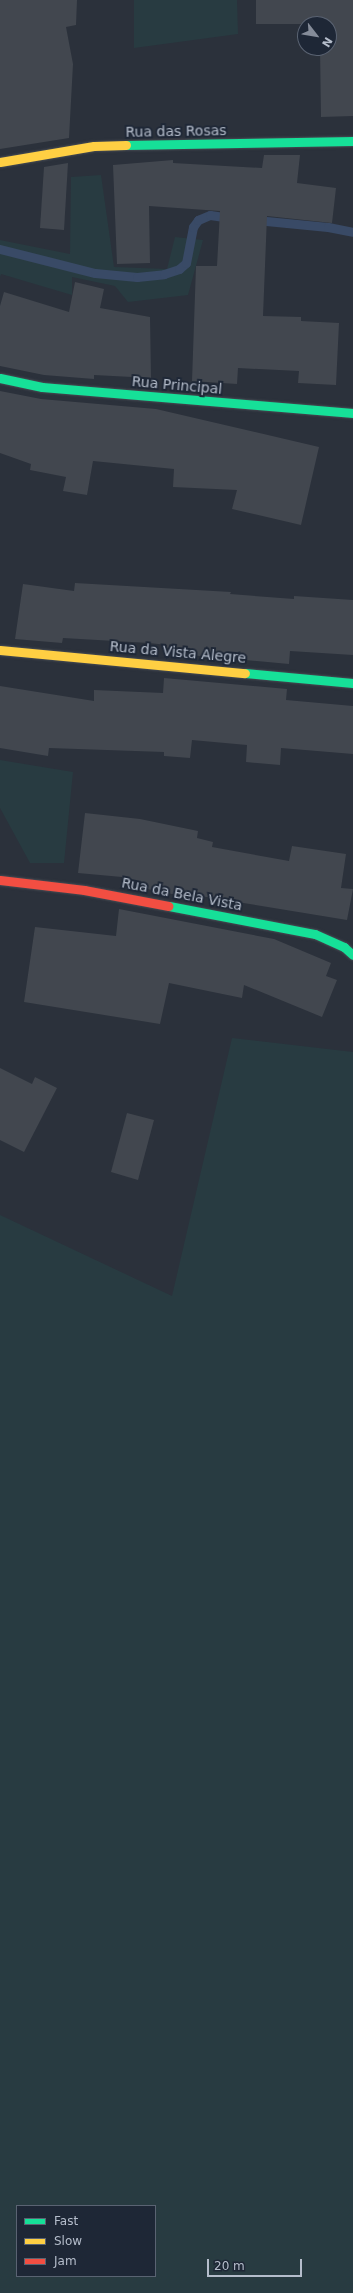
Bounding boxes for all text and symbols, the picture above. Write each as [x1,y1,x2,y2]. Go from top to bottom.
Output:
north arrow [297,16,337,56]
text: N [319,35,335,49]
street label: Rua das Rosas [125,122,227,140]
street label: Rua Principal [131,373,223,397]
street label: Rua da Vista Alegre [109,638,247,666]
street label: Rua da Bela Vista [120,874,244,914]
legend [16,2205,156,2277]
text: Fast [54,2214,78,2228]
text: Slow [54,2234,82,2248]
scale bar [209,2251,304,2277]
text: Jam [54,2254,77,2268]
text: 20 m [214,2259,245,2273]

